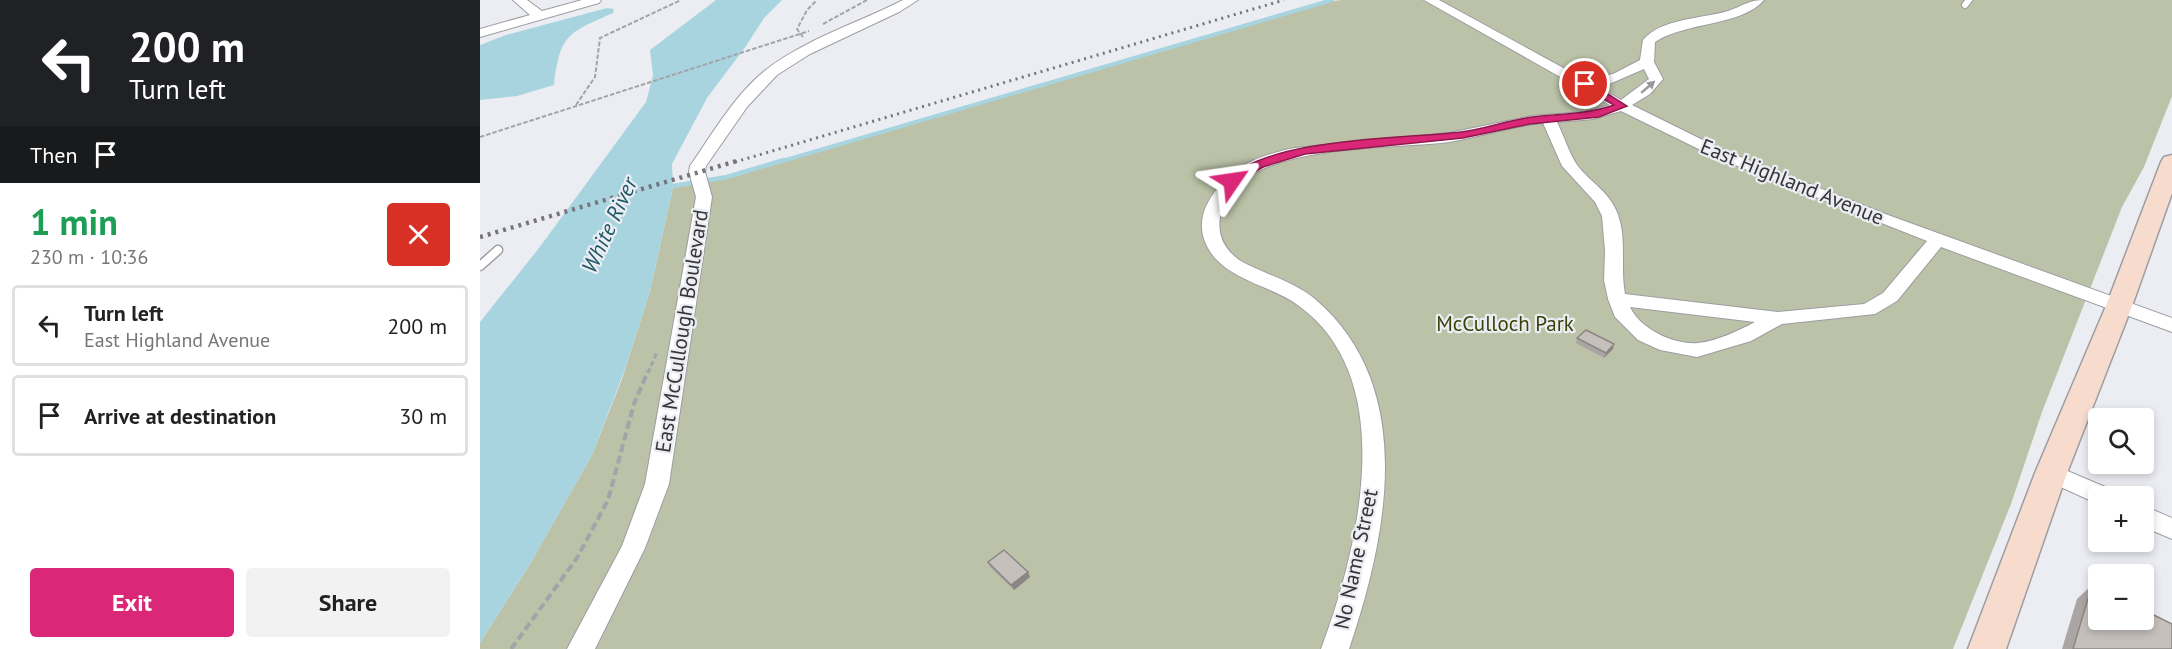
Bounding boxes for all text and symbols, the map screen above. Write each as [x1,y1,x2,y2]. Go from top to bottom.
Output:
text: 200 m [129,19,245,74]
icon: left [30,24,108,102]
pin [1559,58,1610,109]
icon: arrive [1568,67,1601,100]
text: Turn left [129,72,226,106]
one-way arrow [1640,81,1655,94]
street label: East Highland Avenue [1696,132,1888,231]
icon: arrive [89,138,122,171]
text: Then [30,141,77,169]
position arrow [1200,149,1264,213]
water label: White River [575,171,644,277]
text: 1 min [30,198,118,245]
button: close [387,203,450,266]
street label: East McCullough Boulevard [649,208,714,454]
text: 230 m · 10:36 [30,244,148,270]
text: Turn left [84,299,164,327]
icon: left [33,309,66,342]
park label: McCulloch Park [1436,310,1574,337]
text: 200 m [387,312,447,340]
text: East Highland Avenue [84,327,270,353]
icon: arrive [33,399,66,432]
text: Arrive at destination [84,402,276,430]
text: 30 m [399,402,447,430]
map controls [2088,408,2154,630]
button: search [2088,408,2154,474]
street label: No Name Street [1327,486,1384,631]
button: + [2088,486,2154,552]
button: − [2088,564,2154,630]
button: Exit [30,568,234,637]
button: Share [246,568,450,637]

